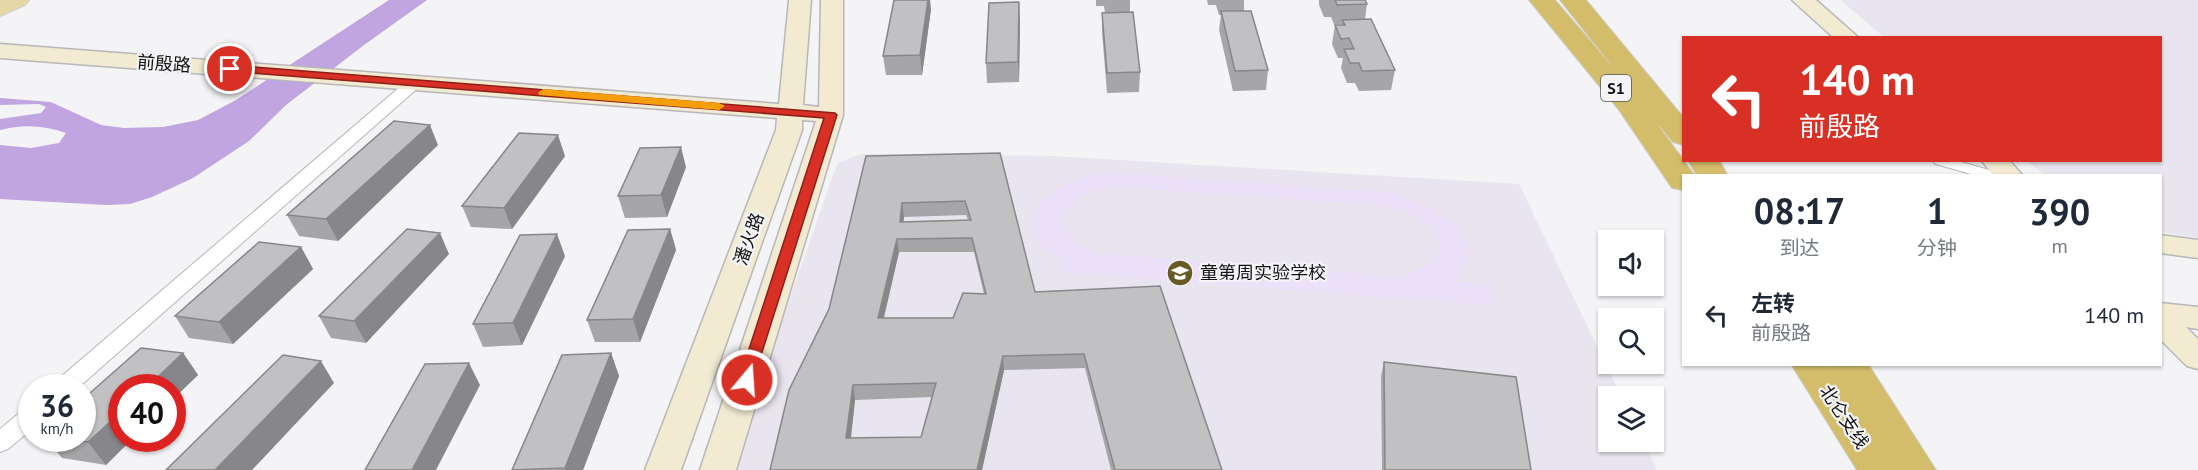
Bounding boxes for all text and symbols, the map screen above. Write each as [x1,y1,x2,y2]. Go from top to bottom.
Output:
pin [204,43,255,94]
street label: 前殷路 [136,50,192,77]
icon: arrive [213,52,246,85]
text: 140 m [1799,52,1915,107]
icon: left [1700,60,1778,138]
road number: S1 [1601,75,1631,101]
text: 前殷路 [1799,109,1880,143]
text: 08:17 [1754,187,1845,234]
text: 1 [1927,187,1947,234]
text: 390 [2029,188,2090,235]
street label: 潘火路 [728,210,769,268]
map controls [1598,230,1664,452]
button: sound [1598,230,1664,296]
text: m [2051,233,2068,259]
text: 到达 [1780,235,1820,261]
text: 分钟 [1917,235,1957,261]
school or university icon: 童第周实验学校 [1165,258,1195,288]
place label: 童第周实验学校 [1200,261,1326,284]
text: 左转 [1751,289,1795,317]
icon: left [1700,299,1733,332]
text: 140 m [2084,301,2144,329]
button: search [1598,308,1664,374]
text: 前殷路 [1751,320,1811,346]
position arrow [715,348,779,412]
speed limit sign: 40 [108,374,186,452]
street label: 北仑支线 [1815,380,1874,453]
text: 36 [40,386,74,425]
button: layers [1598,386,1664,452]
text: km/h [41,419,73,438]

